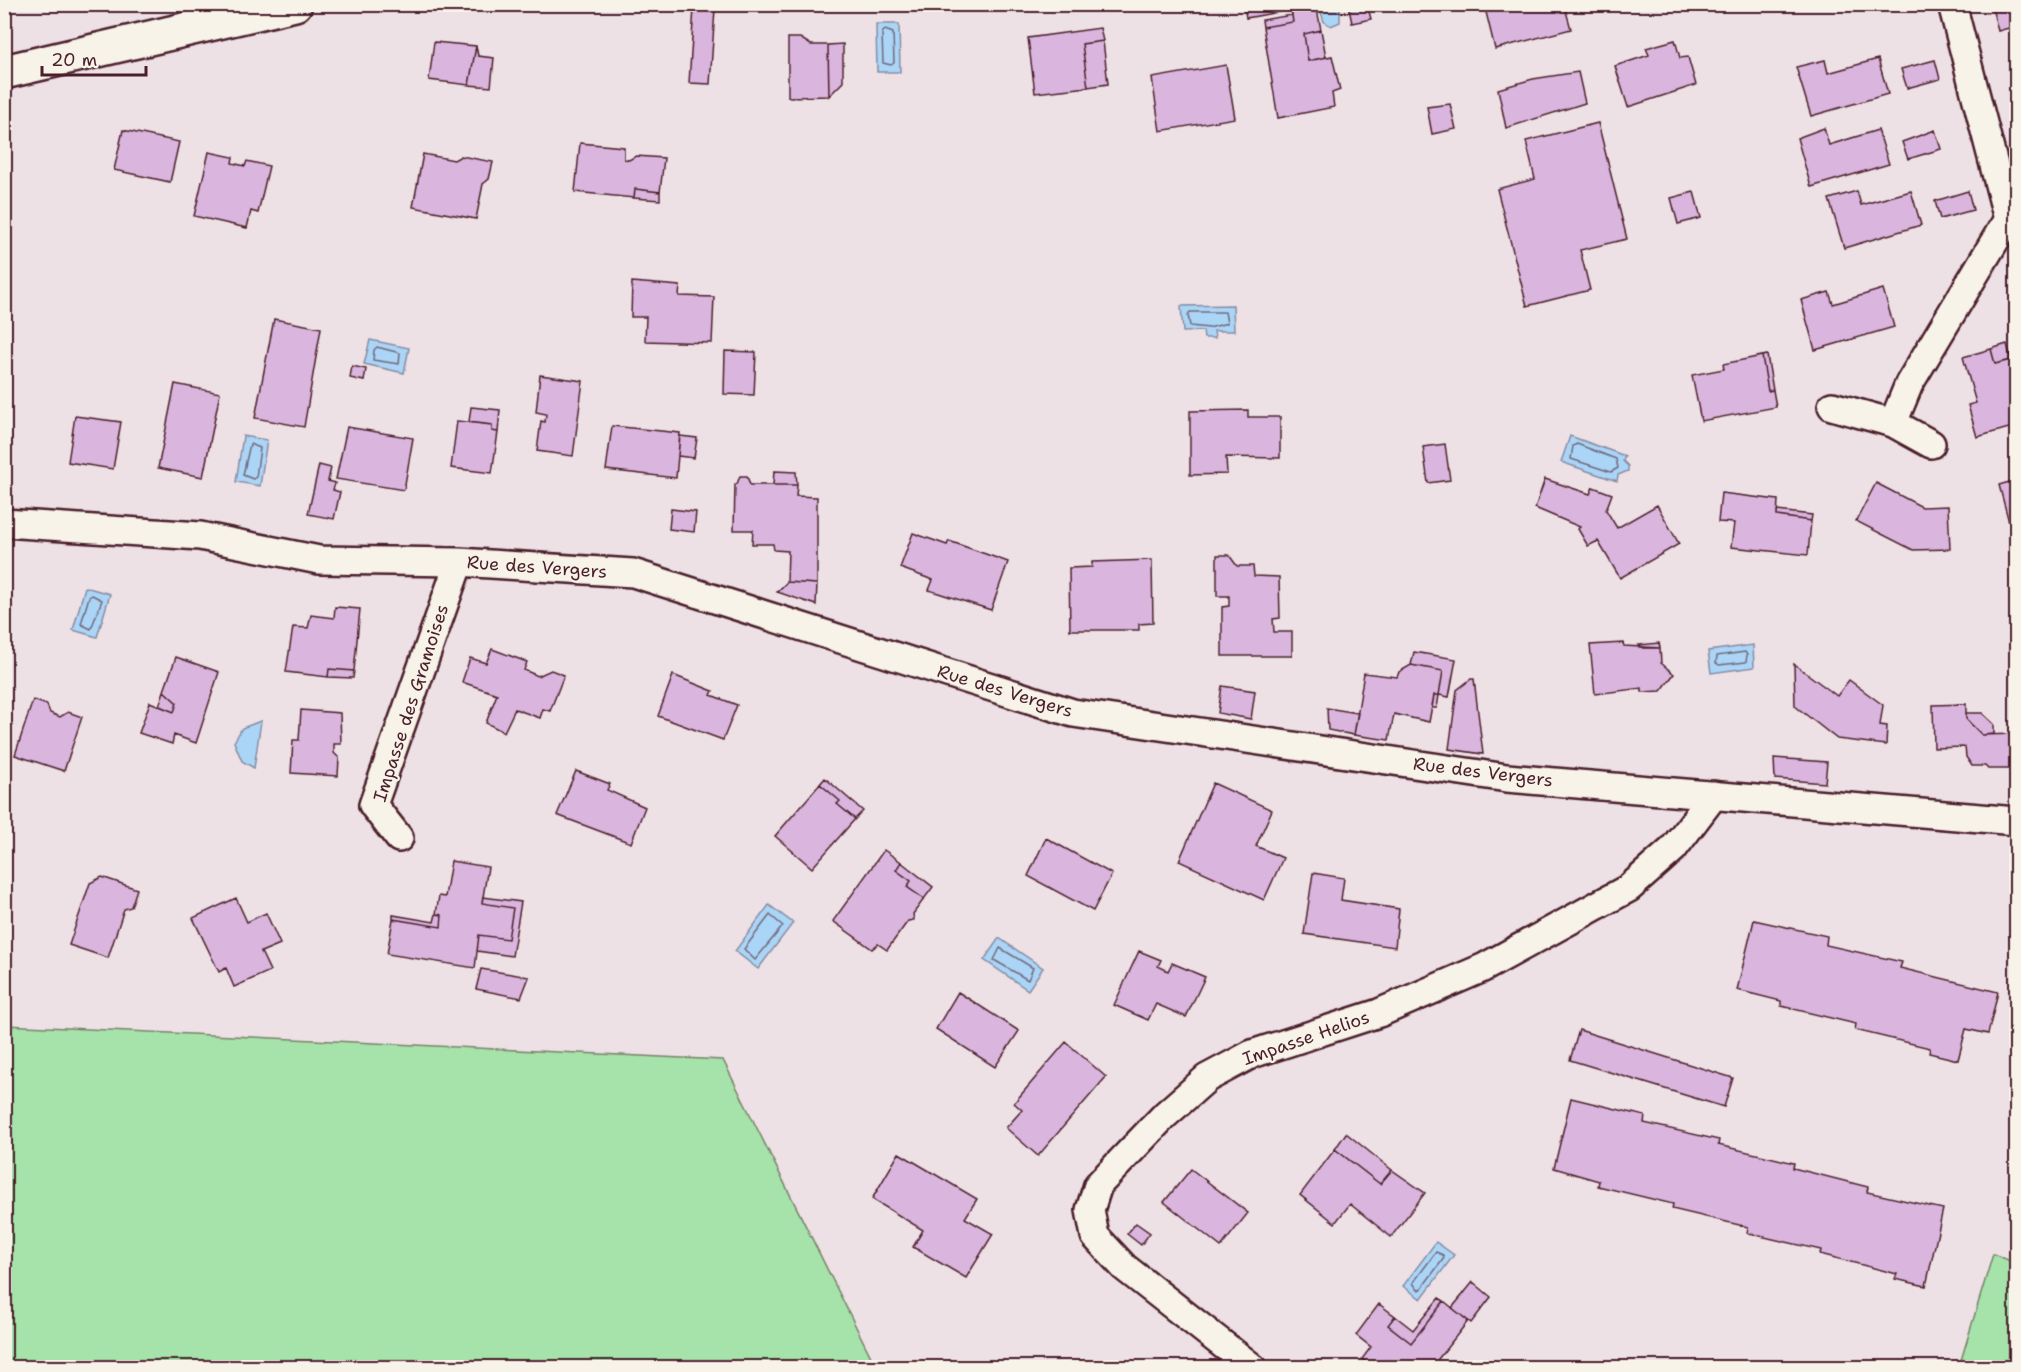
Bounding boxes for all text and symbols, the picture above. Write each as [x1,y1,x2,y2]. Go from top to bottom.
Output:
scale bar [42,39,146,77]
text: 20 m [51,48,97,72]
street label: Rue des Vergers [466,550,608,584]
street label: Impasse des Gramoises [368,601,454,805]
street label: Rue des Vergers [934,659,1076,723]
street label: Rue des Vergers [1412,752,1554,792]
street label: Impasse Helios [1239,1005,1373,1071]

